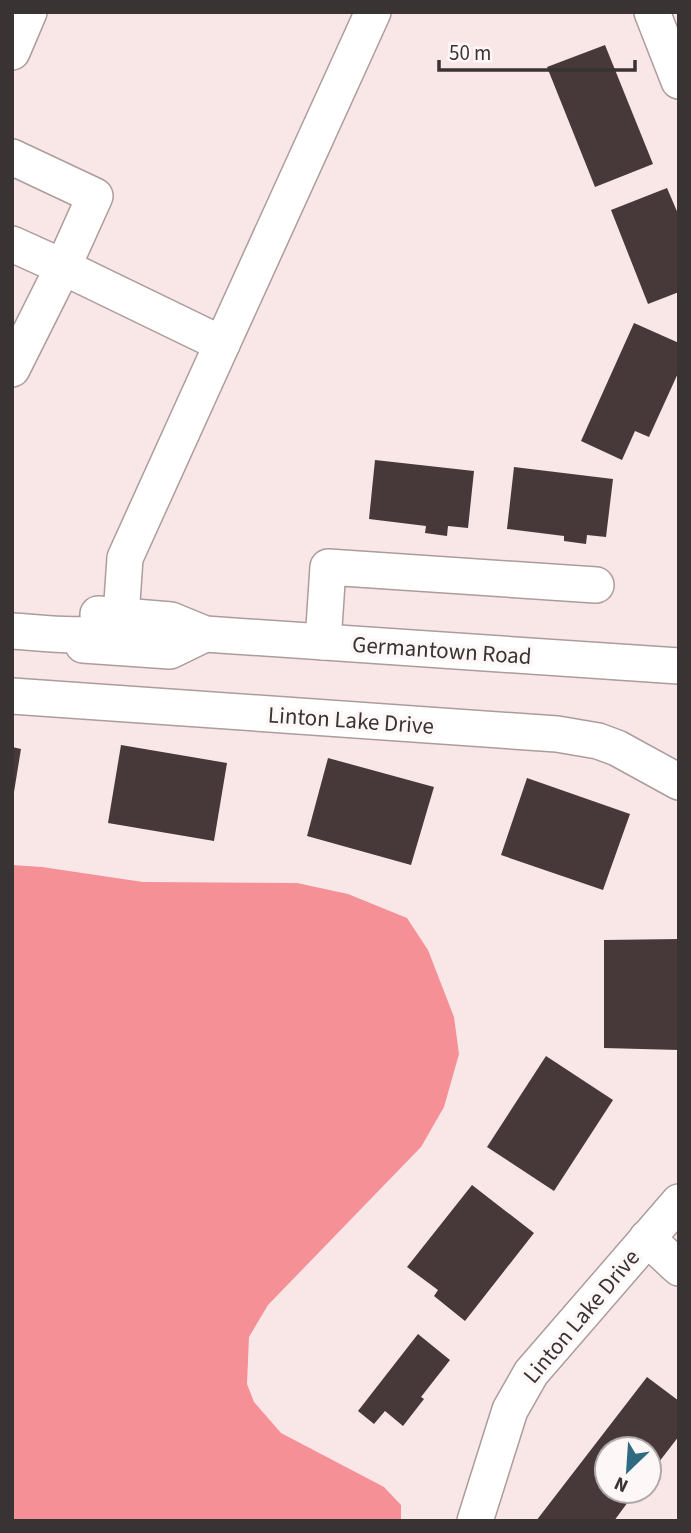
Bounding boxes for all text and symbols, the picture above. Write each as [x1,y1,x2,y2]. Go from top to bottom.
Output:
scale bar [439,28,635,72]
text: 50 m [449,38,491,68]
street label: Germantown Road [351,628,533,673]
street label: Linton Lake Drive [267,698,435,743]
street label: Linton Lake Drive [515,1242,647,1391]
north arrow [593,1435,663,1505]
text: N [610,1469,633,1499]

